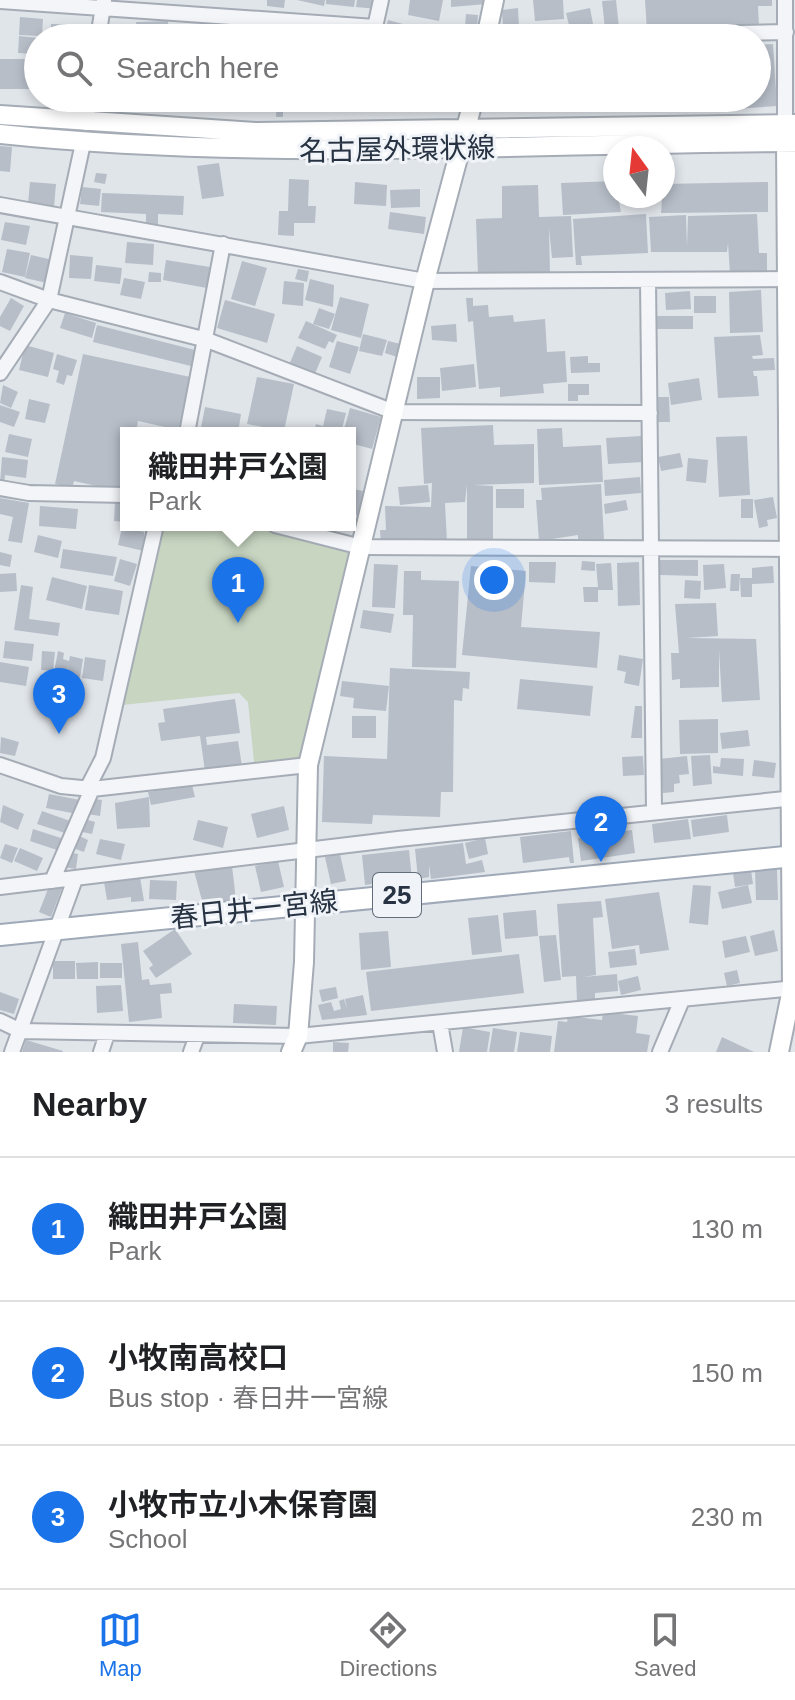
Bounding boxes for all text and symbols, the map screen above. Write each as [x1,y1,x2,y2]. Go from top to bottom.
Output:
search box [24,24,771,112]
icon: search [52,46,96,90]
text: Search here [116,51,279,84]
street label: 名古屋外環状線 [299,132,495,167]
north arrow [603,136,675,208]
popup [120,427,356,531]
text: 織田井戸公園 [148,450,328,483]
text: Park [148,486,201,516]
pin: 1 [212,557,264,623]
your location [474,560,514,600]
pin: 3 [33,668,85,734]
pin: 2 [575,796,627,862]
road number: 25 [373,873,421,917]
street label: 春日井一宮線 [169,885,339,934]
text: Nearby [32,1085,147,1123]
text: 3 results [665,1089,763,1119]
text: 織田井戸公園 [108,1200,288,1233]
text: 1 [51,1214,65,1244]
text: 130 m [691,1214,763,1244]
text: Park [108,1236,161,1266]
text: 小牧南高校口 [108,1341,288,1374]
text: 2 [51,1358,65,1388]
text: 150 m [691,1358,763,1388]
text: Bus stop · 春日井一宮線 [108,1383,388,1413]
text: 小牧市立小木保育園 [108,1488,378,1521]
text: 3 [51,1502,65,1532]
text: 230 m [691,1502,763,1532]
text: School [108,1524,188,1554]
tab: Map [98,1608,142,1682]
tab: Directions [339,1608,437,1682]
tab: Saved [634,1608,697,1682]

